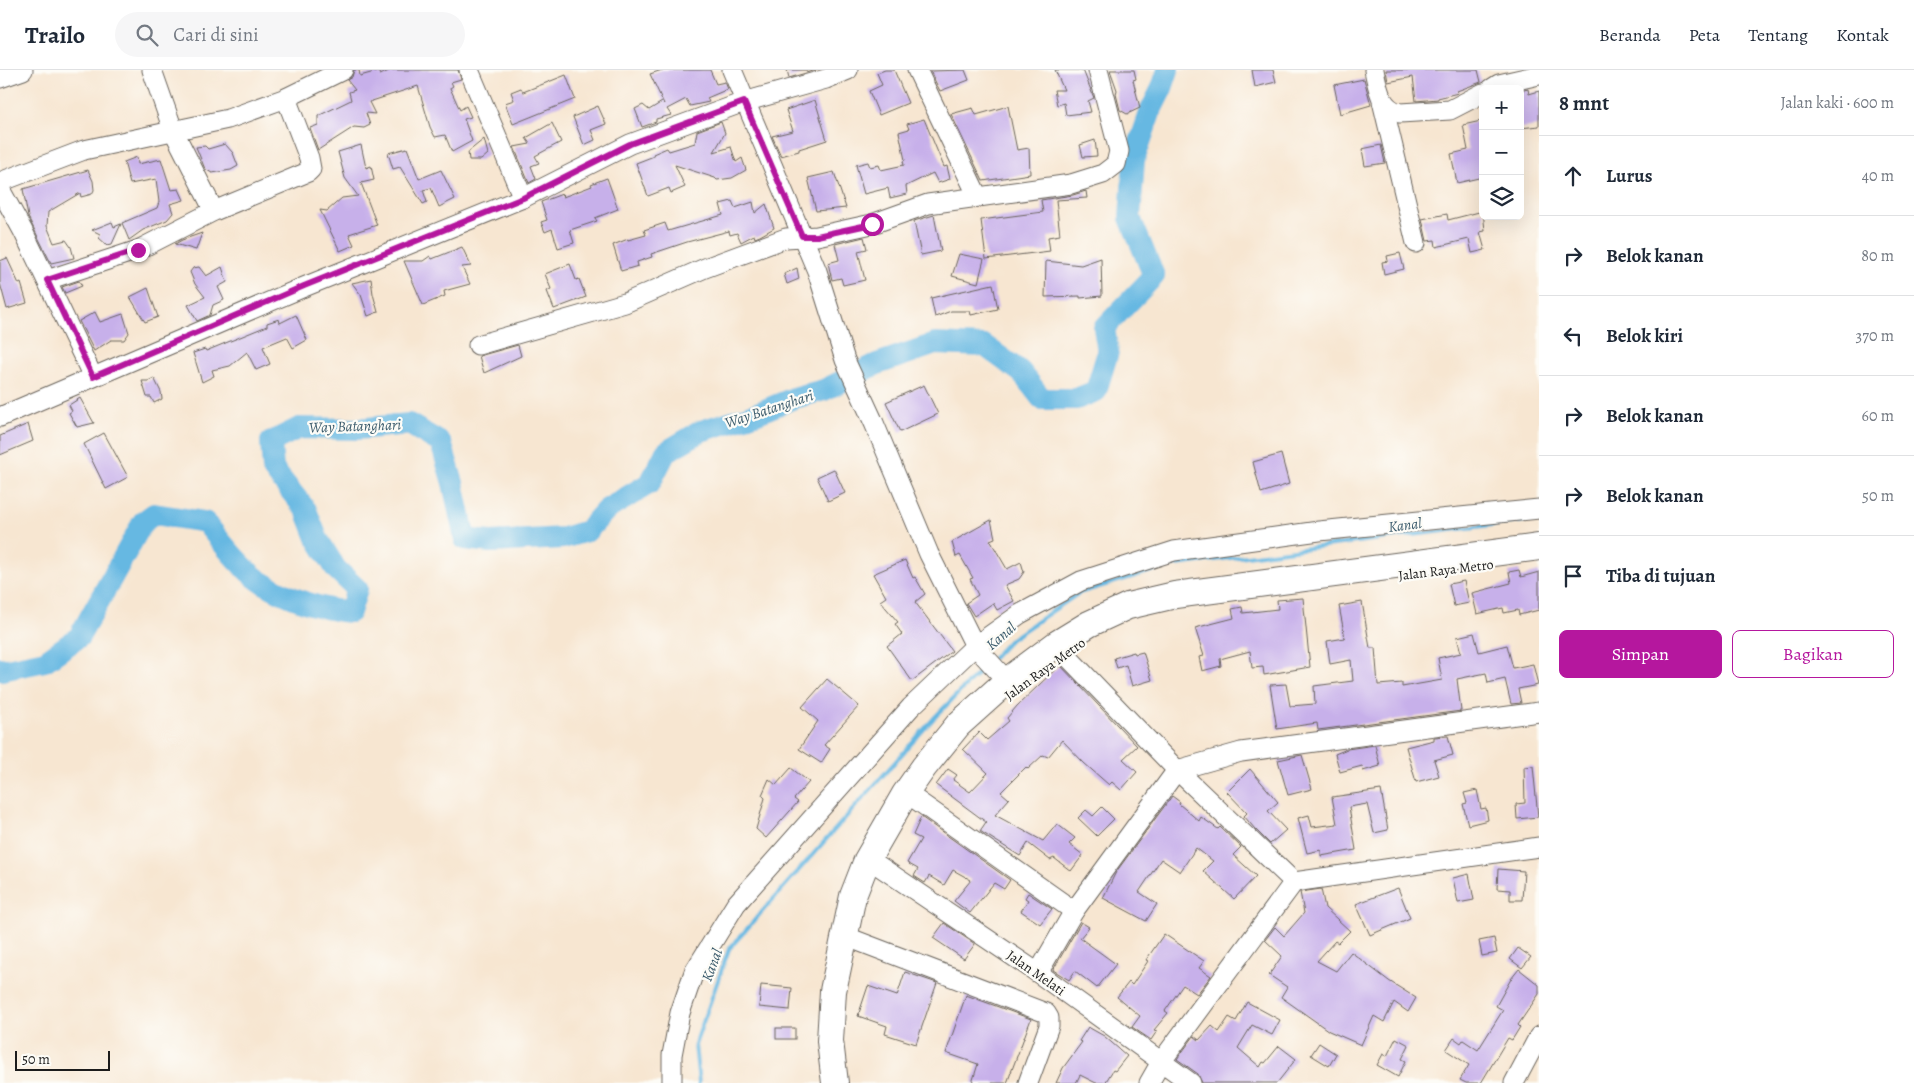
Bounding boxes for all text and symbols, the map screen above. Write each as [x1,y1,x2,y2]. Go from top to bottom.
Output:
search box [115,12,465,57]
text: Trailo [25,19,85,51]
icon: search [133,21,161,49]
text: Cari di sini [173,22,258,48]
text: Beranda [1599,23,1661,47]
text: Peta [1689,23,1720,47]
text: Tentang [1748,23,1808,47]
text: Kontak [1836,23,1889,47]
map controls [1479,85,1524,220]
button: + [1479,85,1524,130]
text: 8 mnt [1559,89,1609,117]
text: Jalan kaki · 600 m [1781,92,1894,114]
button: − [1479,130,1524,175]
icon: ahead [1559,162,1587,190]
text: Lurus [1606,163,1652,189]
text: 40 m [1862,165,1894,187]
button: layers [1479,175,1524,220]
route start [861,213,884,236]
route end [127,239,150,262]
icon: right [1559,242,1587,270]
text: Belok kanan [1606,243,1704,269]
text: 80 m [1861,245,1894,267]
icon: left [1559,322,1587,350]
text: Belok kiri [1606,323,1683,349]
text: 370 m [1856,325,1894,347]
water label: Way Batanghari [722,385,816,433]
icon: right [1559,402,1587,430]
text: Belok kanan [1606,403,1704,429]
text: 60 m [1862,405,1894,427]
water label: Way Batanghari [309,414,401,438]
icon: right [1559,482,1587,510]
text: Belok kanan [1606,483,1704,509]
text: 50 m [1862,485,1894,507]
water label: Kanal [1387,513,1423,537]
street label: Jalan Raya Metro [1397,555,1495,585]
icon: arrive [1559,562,1587,590]
text: Tiba di tujuan [1606,563,1715,589]
water label: Kanal [982,617,1020,655]
button: Simpan [1559,630,1722,678]
button: Bagikan [1732,630,1894,678]
street label: Jalan Raya Metro [1001,633,1089,705]
water label: Kanal [697,946,727,984]
street label: Jalan Melati [1003,946,1069,1000]
scale bar [15,1048,110,1071]
text: 50 m [22,1050,50,1069]

